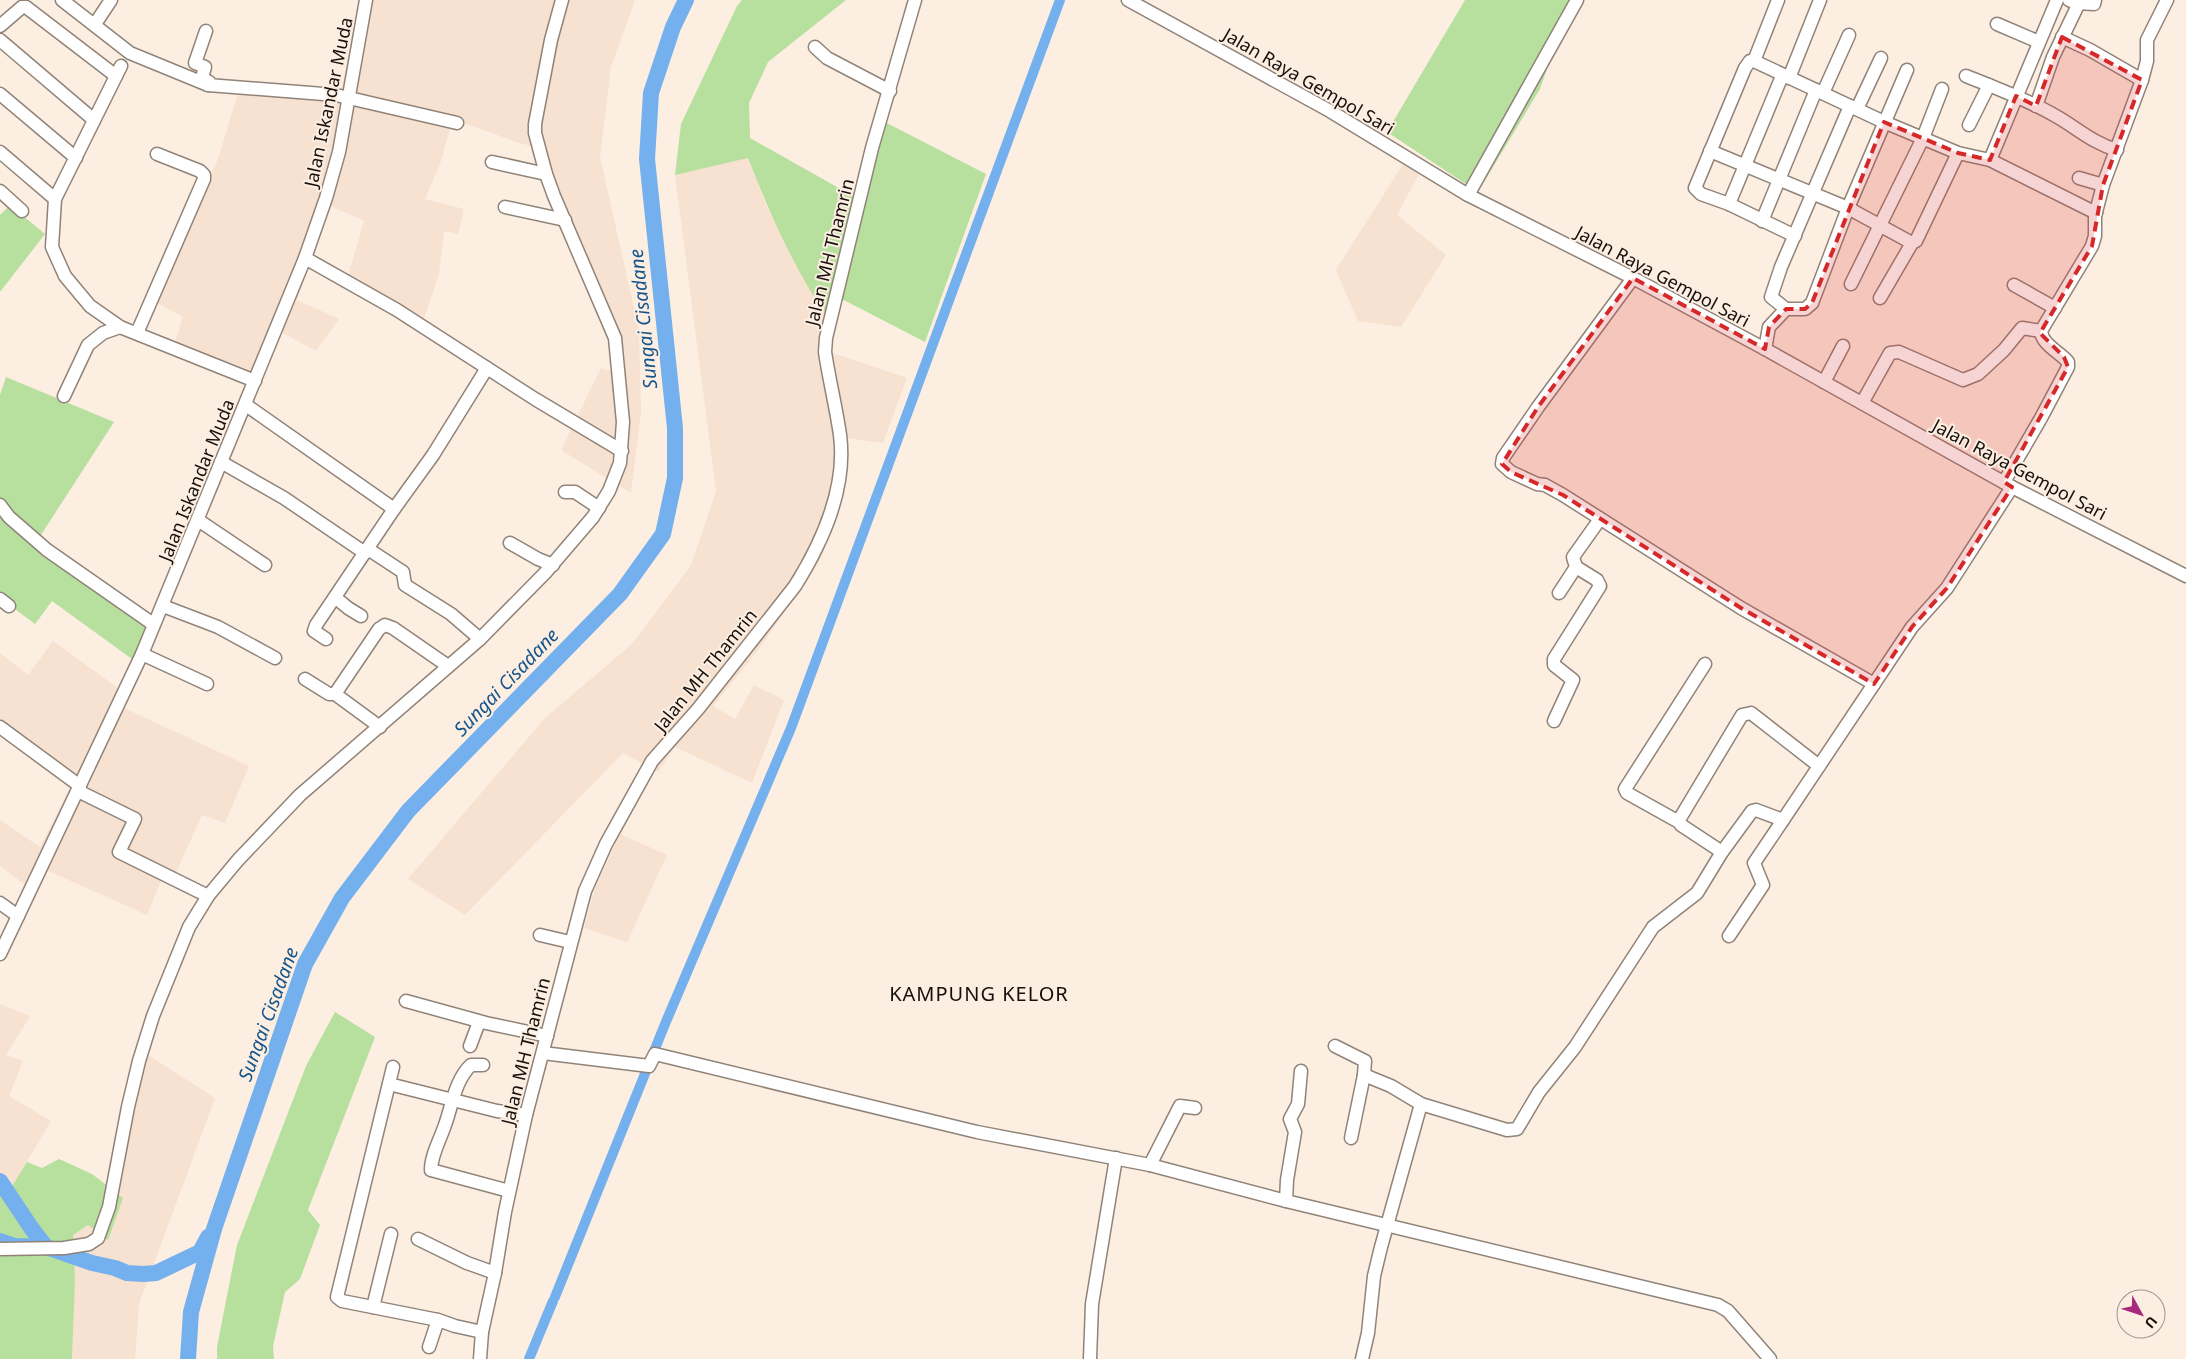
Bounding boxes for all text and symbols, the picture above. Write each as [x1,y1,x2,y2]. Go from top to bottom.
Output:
street label: Jalan Iskandar Muda [298,15,358,191]
street label: Jalan Raya Gempol Sari [1217,21,1399,140]
street label: Jalan MH Thamrin [799,176,859,330]
street label: Jalan Raya Gempol Sari [1570,219,1754,332]
water label: Sungai Cisadane [623,248,663,390]
street label: Jalan Iskandar Muda [152,395,240,567]
street label: Jalan Raya Gempol Sari [1927,412,2111,525]
street label: Jalan MH Thamrin [647,604,762,738]
water label: Sungai Cisadane [448,622,564,742]
water label: Sungai Cisadane [232,944,304,1084]
street label: Jalan MH Thamrin [495,975,555,1129]
district label: KAMPUNG KELOR [889,980,1069,1007]
north arrow [2116,1289,2166,1339]
text: U [2141,1313,2162,1333]

